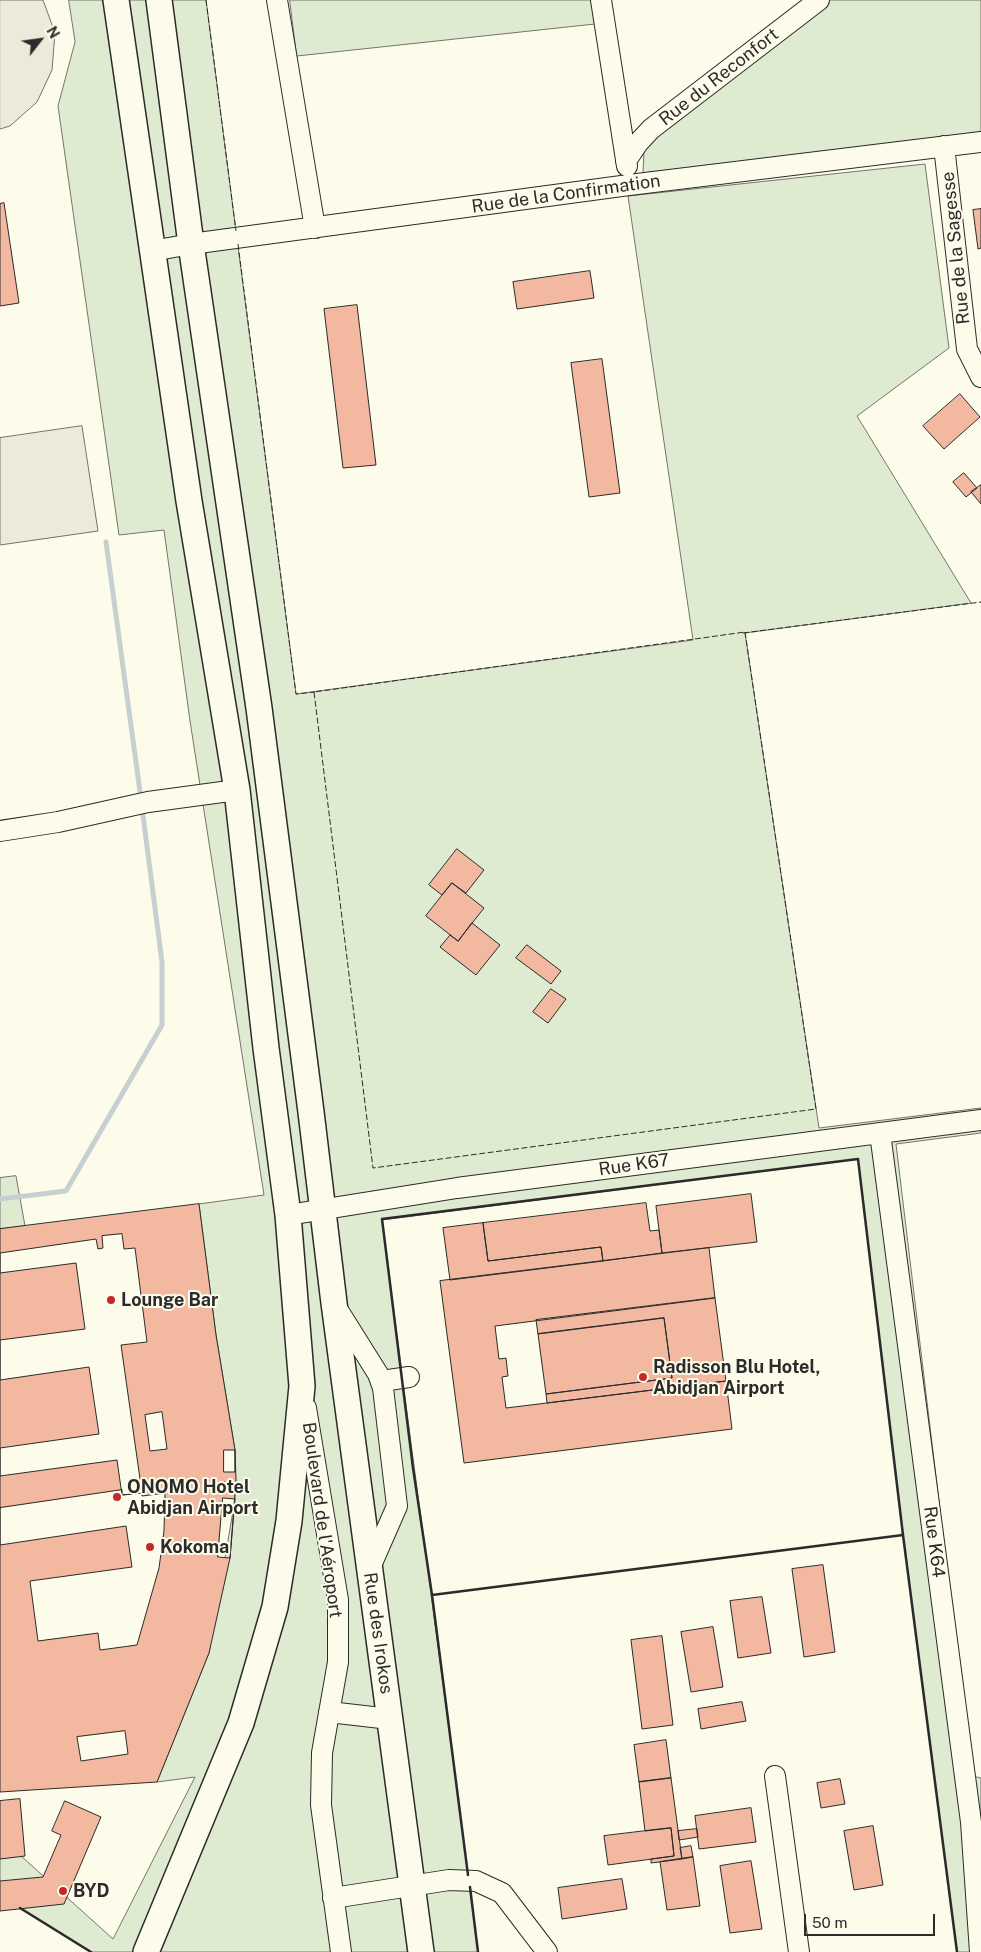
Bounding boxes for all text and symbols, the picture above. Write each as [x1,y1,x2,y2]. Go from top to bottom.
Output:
north arrow [15,15,65,65]
text: N [43,24,63,41]
street label: Rue du Reconfort [655,24,783,130]
street label: Rue de la Confirmation [470,170,662,218]
street label: Rue de la Sagesse [937,171,975,325]
street label: Rue K67 [597,1149,671,1181]
place label: Lounge Bar [121,1289,218,1311]
marker: Lounge Bar [105,1294,117,1306]
place label: Radisson Blu Hotel, Abidjan Airport [653,1356,821,1398]
marker: Radisson Blu Hotel, Abidjan Airport [637,1371,649,1383]
street label: Boulevard de l'Aéroport [298,1421,346,1619]
place label: ONOMO Hotel Abidjan Airport [127,1476,258,1518]
marker: ONOMO Hotel Abidjan Airport [111,1491,123,1503]
street label: Rue K64 [919,1505,949,1579]
place label: Kokoma [160,1536,229,1558]
marker: Kokoma [144,1541,156,1553]
street label: Rue des Irokos [359,1571,397,1695]
place label: BYD [73,1880,110,1902]
marker: BYD [57,1885,69,1897]
scale bar [806,1904,937,1936]
text: 50 m [812,1914,847,1931]

